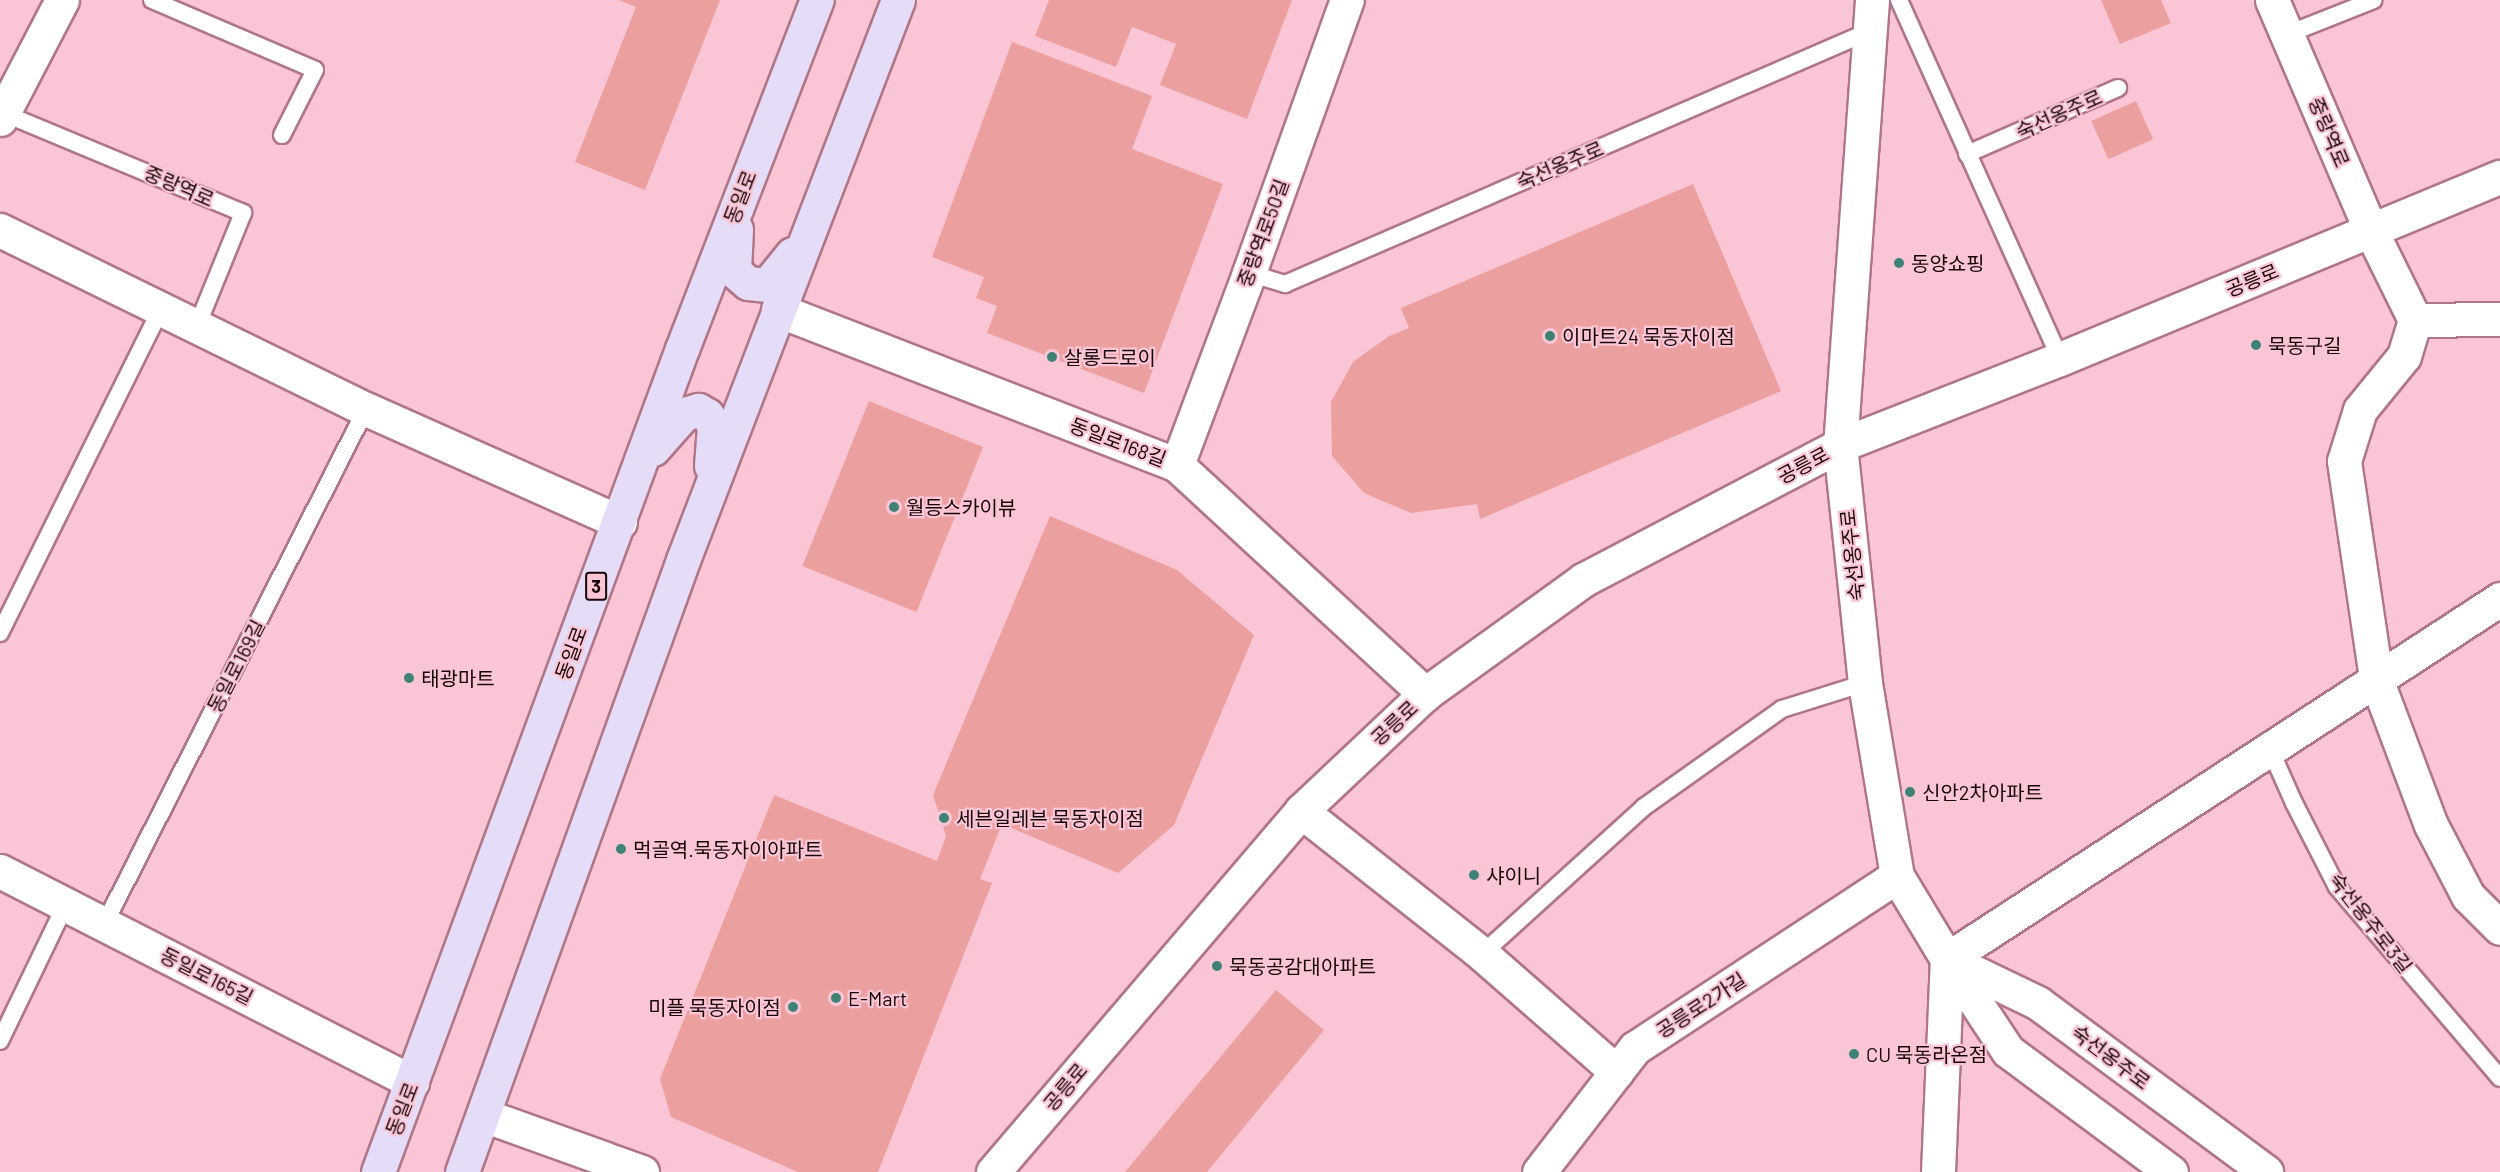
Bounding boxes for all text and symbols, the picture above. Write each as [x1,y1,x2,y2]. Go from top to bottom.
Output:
street label: 숙선옹주로 [2012,84,2106,144]
street label: 중랑역로 [2304,93,2354,171]
street label: 숙선옹주로 [1513,136,1607,194]
street label: 중랑역로 [140,161,218,211]
street label: 동일로 [719,167,761,227]
street label: 중랑역로50길 [1232,176,1294,290]
place label: 동양쇼핑 [1911,251,1985,275]
marker: 동양쇼핑 [1892,256,1906,270]
street label: 공릉로 [2222,259,2282,301]
place label: 이마트24 묵동자이점 [1562,324,1735,348]
marker: 이마트24 묵동자이점 [1543,329,1557,343]
place label: 묵동구길 [2268,333,2342,357]
marker: 묵동구길 [2249,338,2263,352]
place label: 살롱드로이 [1064,345,1156,369]
marker: 살롱드로이 [1045,350,1059,364]
street label: 동일로168길 [1066,413,1170,471]
street label: 공릉로 [1773,441,1833,489]
place label: 월등스카이뷰 [906,495,1016,519]
marker: 월등스카이뷰 [887,500,901,514]
street label: 숙선옹주로 [1835,508,1869,602]
road number: 3 [584,571,608,601]
street label: 동일로169길 [202,615,270,717]
street label: 동일로 [550,623,592,683]
place label: 태광마트 [421,666,495,690]
marker: 태광마트 [402,671,416,685]
street label: 공릉로 [1366,695,1422,751]
place label: 신안2차아파트 [1922,780,2043,804]
marker: 신안2차아파트 [1903,785,1917,799]
place label: 세븐일레븐 묵동자이점 [956,806,1144,830]
marker: 세븐일레븐 묵동자이점 [937,811,951,825]
place label: 먹골역.묵동자이아파트 [633,837,823,861]
marker: 먹골역.묵동자이아파트 [614,842,628,856]
place label: 샤이니 [1486,863,1541,887]
marker: 샤이니 [1467,868,1481,882]
street label: 숙선옹주로3길 [2324,868,2418,978]
street label: 동일로165길 [156,942,258,1010]
place label: 묵동공감대아파트 [1229,954,1376,978]
marker: 묵동공감대아파트 [1210,959,1224,973]
street label: 공릉로2가길 [1651,967,1751,1043]
place label: E-Mart [848,986,907,1010]
marker: E-Mart [829,991,843,1005]
place label: 미플 묵동자이점 [648,995,781,1019]
marker: 미플 묵동자이점 [786,1000,800,1014]
street label: 숙선옹주로 [2067,1020,2155,1094]
place label: CU 묵동라온점 [1866,1042,1987,1066]
marker: CU 묵동라온점 [1847,1047,1861,1061]
street label: 공릉로 [1038,1058,1092,1116]
street label: 동일로 [381,1079,423,1139]

